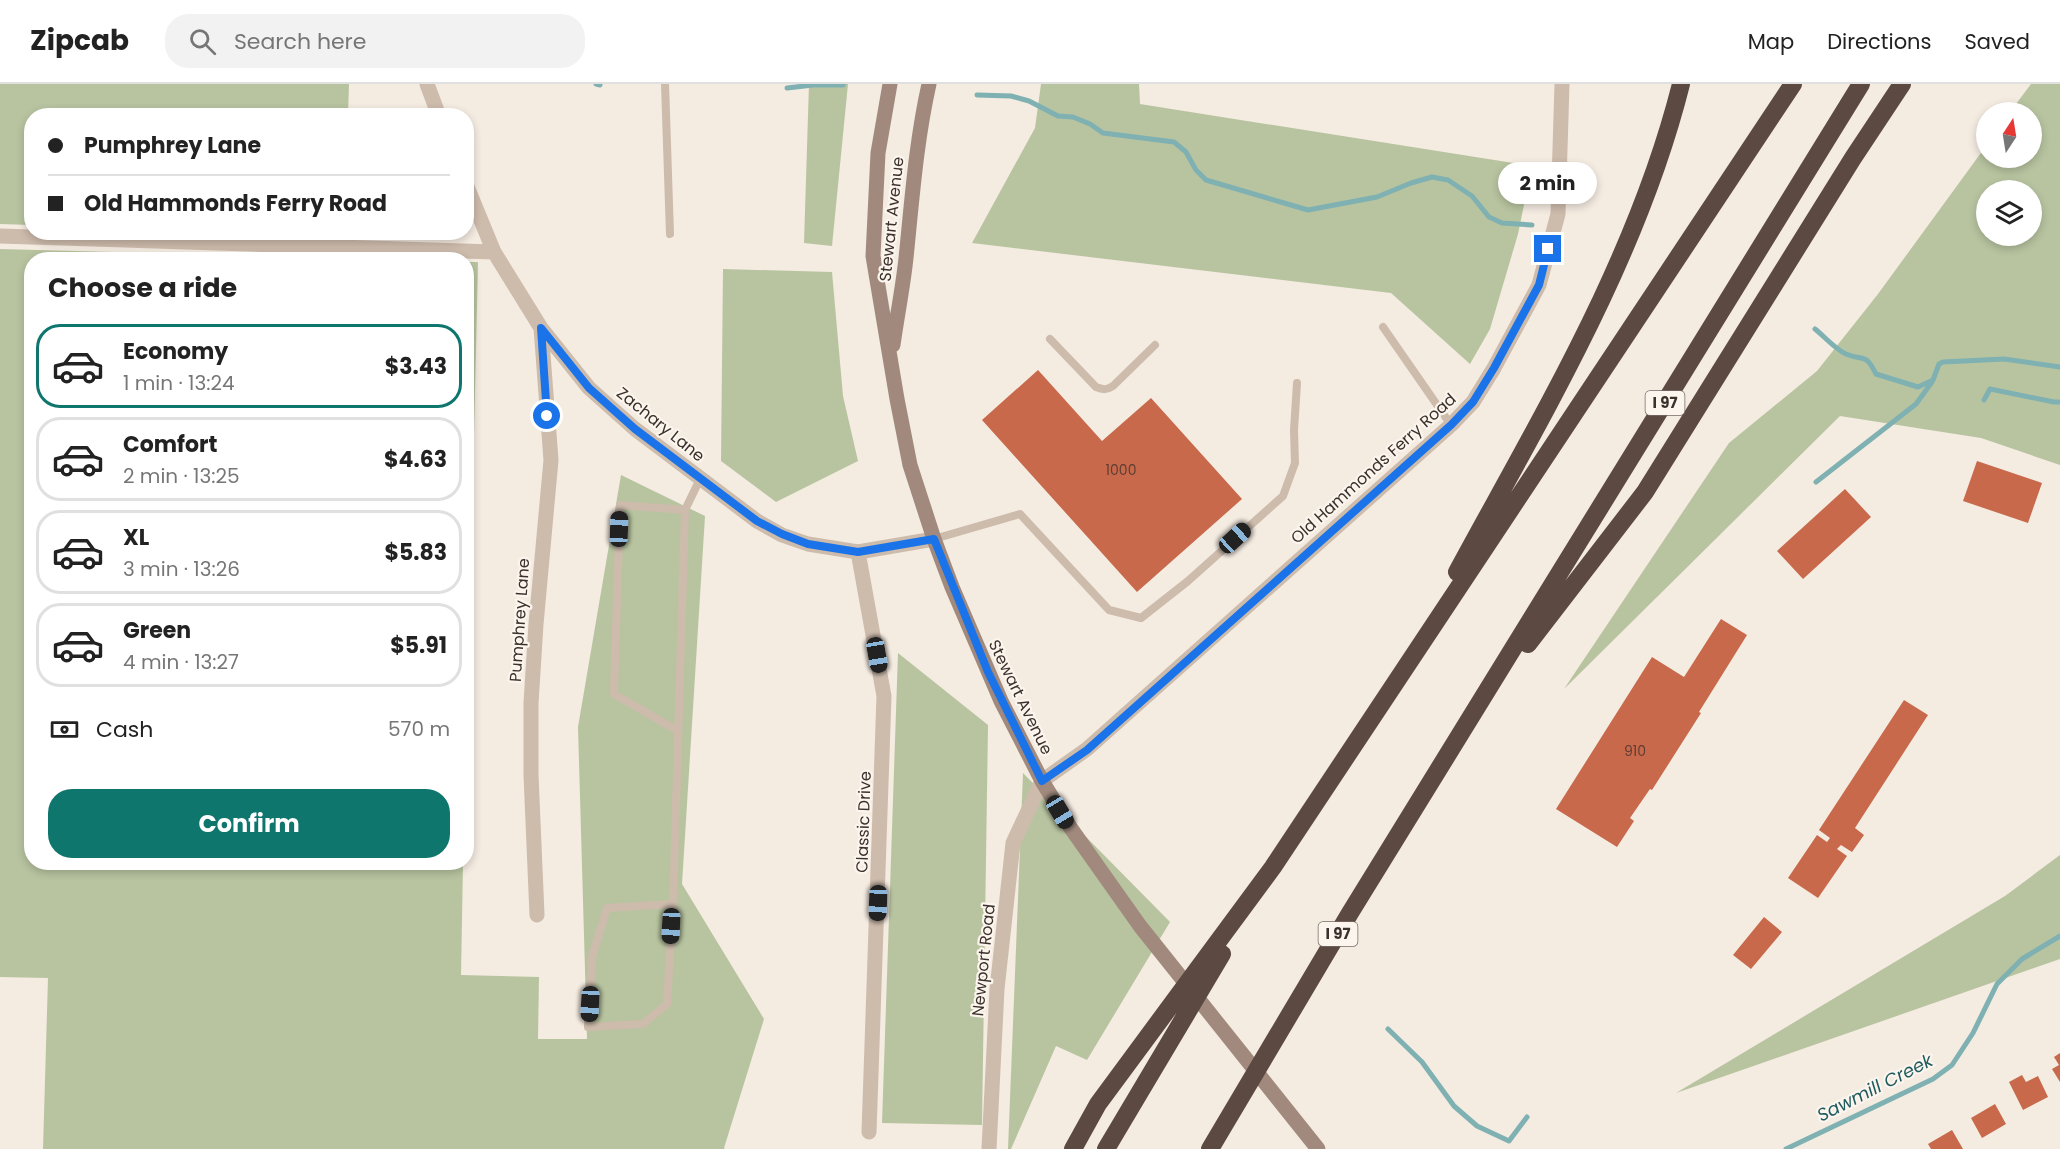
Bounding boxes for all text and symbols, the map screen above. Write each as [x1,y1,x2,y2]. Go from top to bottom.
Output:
search box [165,14,585,68]
text: Zipcab [30,21,129,60]
icon: search [186,25,219,58]
text: Search here [234,26,366,57]
text: Map [1748,27,1794,56]
text: Directions [1827,27,1931,56]
text: Saved [1964,27,2030,56]
north arrow [1976,102,2042,168]
map controls [1976,102,2042,246]
text: Pumphrey Lane [84,130,261,161]
street label: Stewart Avenue [874,156,909,283]
callout: 2 min [1498,162,1598,204]
text: 2 min [1519,169,1576,197]
button: layers [1976,180,2042,246]
text: Old Hammonds Ferry Road [84,188,387,219]
route end [1534,235,1561,262]
text: Choose a ride [48,269,237,306]
text: Economy [123,336,228,367]
icon: car [51,339,105,393]
text: $3.43 [385,351,447,382]
text: 1 min · 13:24 [123,369,235,397]
street label: Zachary Lane [612,382,710,467]
street label: Old Hammonds Ferry Road [1286,388,1461,549]
road number: I 97 [1646,391,1684,415]
route start [533,402,560,429]
text: Comfort [123,429,217,460]
icon: car [51,432,105,486]
text: $4.63 [384,444,447,475]
house number: 1000 [1106,460,1136,480]
text: 2 min · 13:25 [123,462,240,490]
car [609,511,629,547]
car [1216,519,1254,557]
text: XL [123,522,149,553]
icon: car [51,525,105,579]
text: $5.83 [384,537,447,568]
text: 3 min · 13:26 [123,555,240,583]
street label: Pumphrey Lane [504,557,535,683]
text: Green [123,615,191,646]
icon: car [51,618,105,672]
text: $5.91 [390,630,447,661]
car [865,636,889,674]
street label: Stewart Avenue [983,636,1058,759]
text: 4 min · 13:27 [123,648,239,676]
icon: cash [48,713,81,746]
text: Cash [96,714,153,745]
text: 570 m [388,715,450,743]
house number: 910 [1624,741,1646,761]
street label: Classic Drive [850,771,877,873]
button: Confirm [48,789,450,858]
car [1043,792,1077,832]
car [868,885,888,921]
street label: Newport Road [966,903,1001,1017]
car [661,908,681,944]
road number: I 97 [1318,922,1358,946]
car [580,986,600,1022]
water label: Sawmill Creek [1813,1047,1938,1127]

